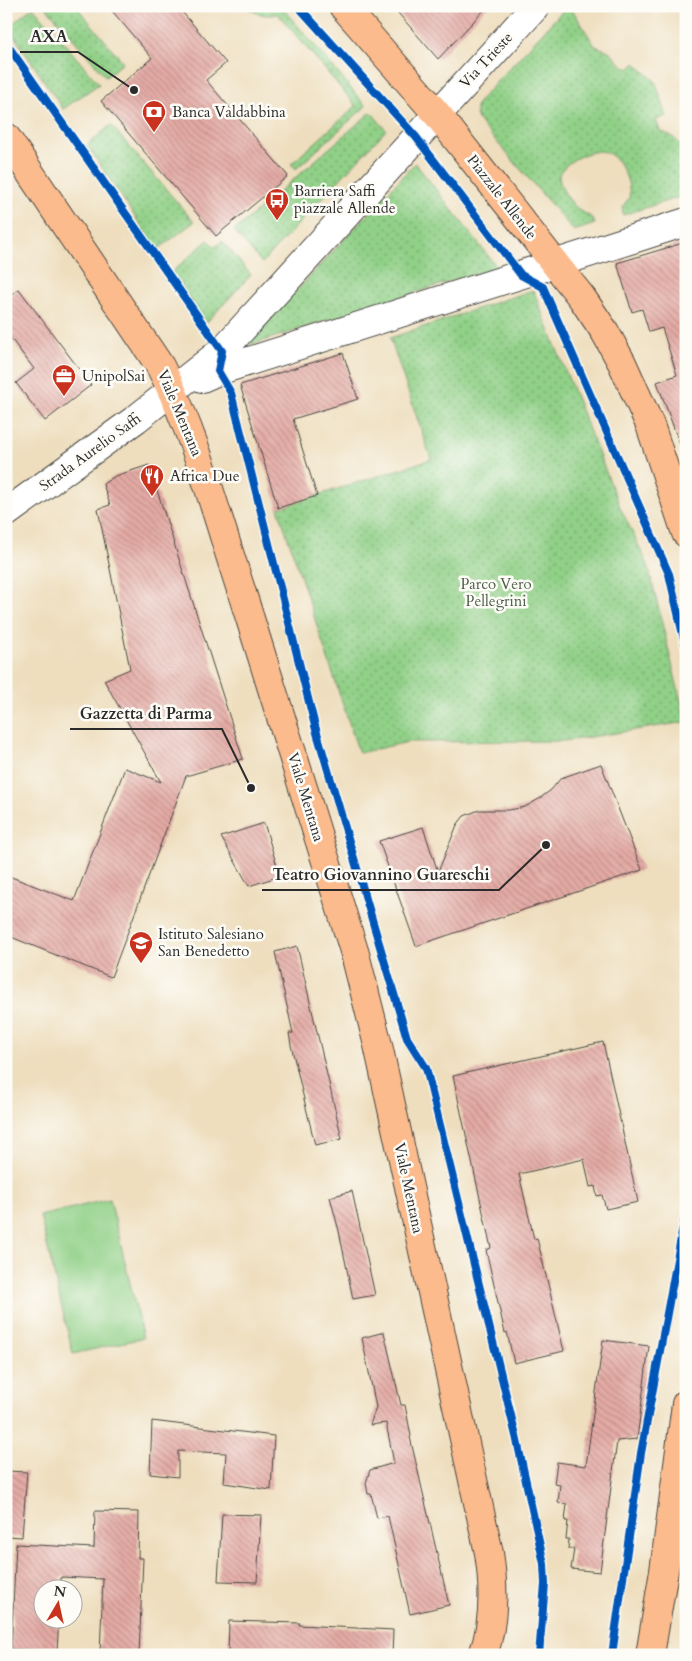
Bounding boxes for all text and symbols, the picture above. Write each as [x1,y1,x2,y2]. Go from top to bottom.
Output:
callout: AXA [20,21,78,52]
text: AXA [30,26,68,48]
street label: Via Trieste [455,28,517,92]
bank icon: Banca Valdabbina [141,99,167,133]
place label: Banca Valdabbina [172,102,286,122]
street label: Piazzale Allende [463,150,542,244]
place label: Barriera Saffi piazzale Allende [294,181,396,218]
bus stop icon: Barriera Saffi piazzale Allende [264,187,290,221]
office icon: UnipolSai [51,363,77,397]
place label: UnipolSai [82,366,145,386]
street label: Viale Mentana [153,367,207,460]
street label: Strada Aurelio Saffi [35,408,145,496]
restaurant icon: Africa Due [139,463,165,497]
place label: Africa Due [170,466,240,486]
park label: Parco Vero Pellegrini [460,574,532,611]
callout: Gazzetta di Parma [70,698,222,729]
text: Gazzetta di Parma [80,703,212,725]
street label: Viale Mentana [283,750,329,844]
callout: Teatro Giovannino Guareschi [262,859,499,890]
text: Teatro Giovannino Guareschi [273,864,489,886]
place label: Istituto Salesiano San Benedetto [158,924,264,961]
school or university icon: Istituto Salesiano San Benedetto [128,930,154,964]
street label: Viale Mentana [390,1141,428,1236]
north arrow [32,1578,82,1628]
text: N [52,1581,67,1602]

